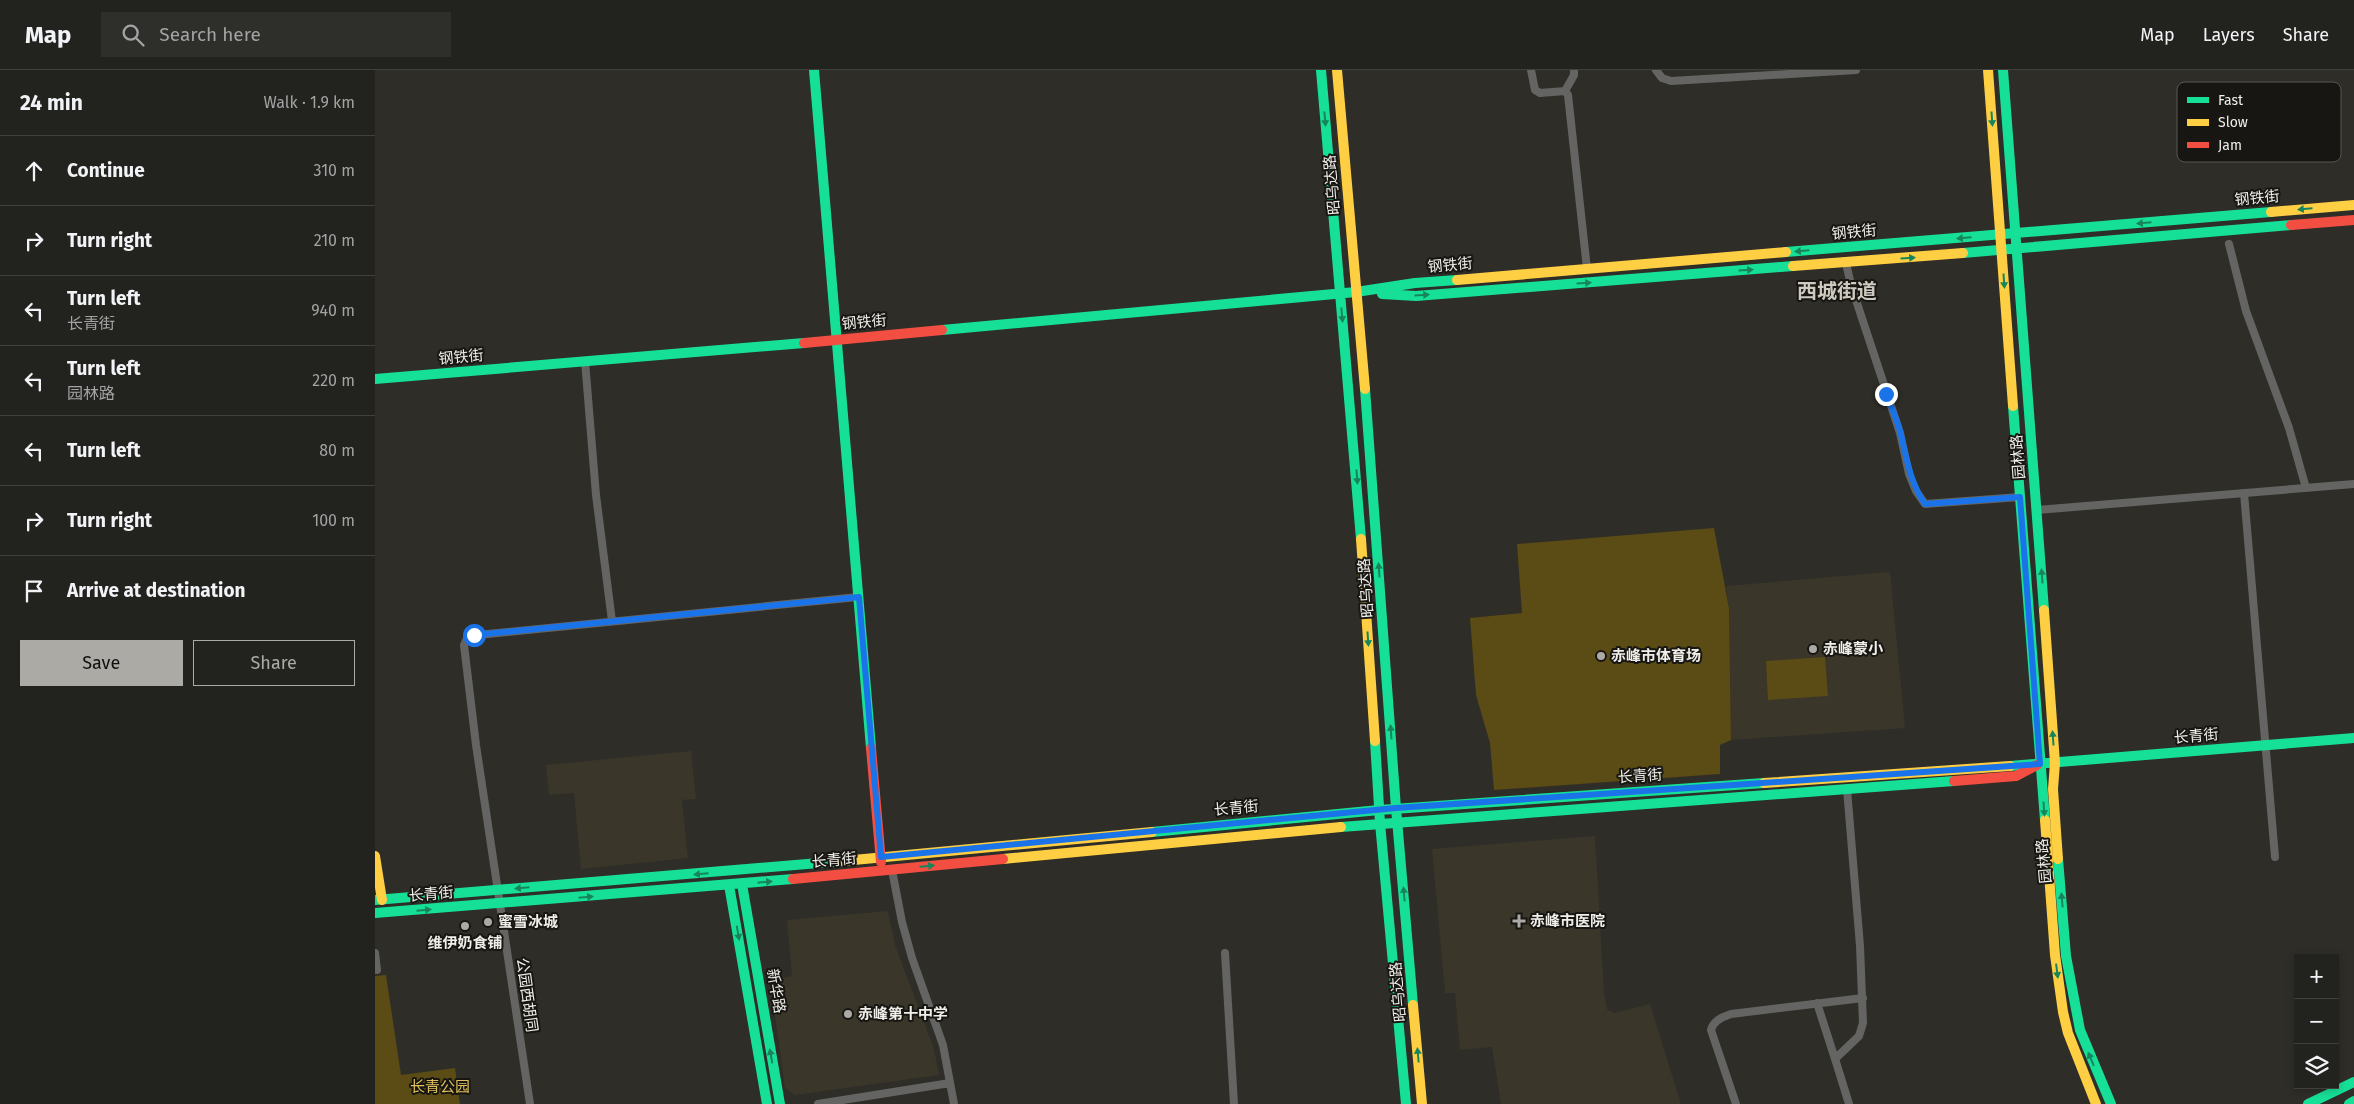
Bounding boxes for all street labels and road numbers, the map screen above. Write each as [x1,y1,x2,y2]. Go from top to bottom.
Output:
street label: 昭乌达路 [1320,154,1344,216]
street label: 钢铁街 [2234,187,2280,209]
street label: 钢铁街 [1831,221,1877,243]
street label: 钢铁街 [1427,254,1473,276]
street label: 钢铁街 [841,311,887,333]
street label: 钢铁街 [438,346,484,368]
street label: 园林路 [2007,434,2029,480]
street label: 昭乌达路 [1355,557,1377,619]
street label: 长青街 [2173,725,2219,747]
street label: 长青街 [1617,765,1663,787]
street label: 长青街 [1213,797,1259,819]
street label: 园林路 [2033,838,2055,884]
street label: 长青街 [811,849,857,871]
street label: 长青街 [408,883,454,905]
street label: 公园西胡同 [513,957,541,1033]
street label: 昭乌达路 [1386,961,1410,1023]
street label: 新华路 [763,967,789,1015]

